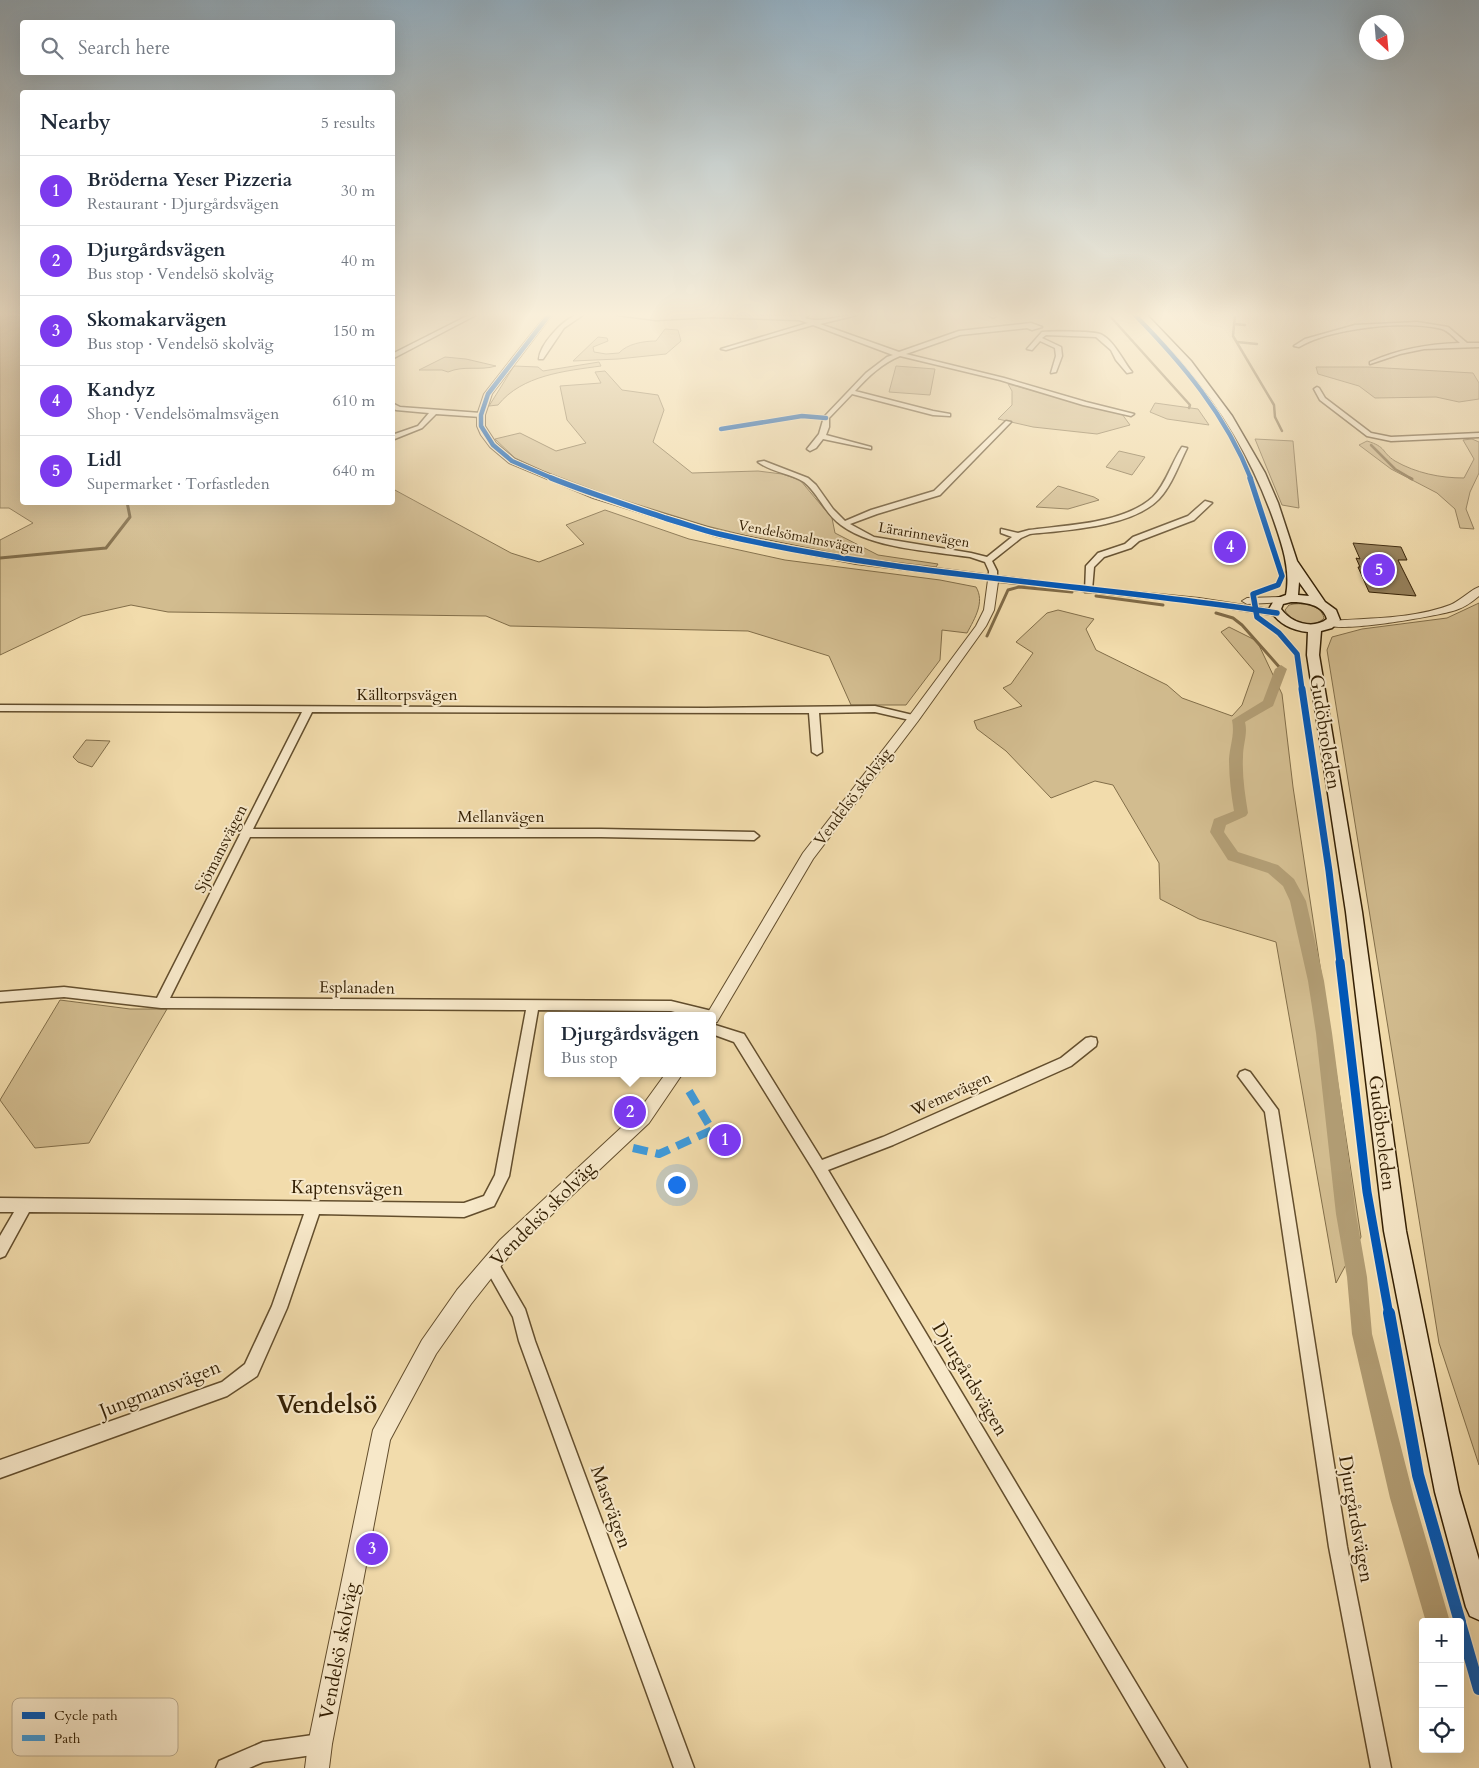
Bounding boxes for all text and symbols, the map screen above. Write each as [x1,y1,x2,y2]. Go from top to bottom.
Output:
north arrow [1359,15,1404,60]
search box [20,20,395,75]
icon: search [38,34,66,62]
text: Search here [78,35,170,61]
text: Nearby [40,108,111,137]
text: 5 results [321,112,375,134]
text: Bröderna Yeser Pizzeria [87,167,292,193]
text: 1 [52,180,60,202]
text: 30 m [341,180,375,202]
text: Restaurant · Djurgårdsvägen [87,193,279,215]
text: Djurgårdsvägen [87,237,225,263]
text: 2 [52,250,60,272]
text: 40 m [341,250,375,272]
text: Bus stop · Vendelsö skolväg [87,263,274,285]
text: Skomakarvägen [87,307,227,333]
text: 3 [52,320,60,342]
text: 150 m [333,320,375,342]
text: Bus stop · Vendelsö skolväg [87,333,274,355]
text: Kandyz [87,377,155,403]
text: 4 [52,390,60,412]
text: 610 m [333,390,375,412]
text: Shop · Vendelsömalmsvägen [87,403,279,425]
text: Lidl [87,447,121,473]
text: 5 [52,460,60,482]
text: 640 m [333,460,375,482]
text: Supermarket · Torfastleden [87,473,270,495]
street label: Vendelsömalmsvägen [737,516,865,559]
street label: Lärarinnevägen [877,518,971,552]
pin: 4 [1214,528,1246,566]
pin: 5 [1363,551,1395,589]
street label: Gudöbroleden [1303,673,1347,792]
street label: Källtorpsvägen [357,684,457,706]
street label: Vendelsö skolväg [809,744,897,850]
street label: Sjömansvägen [189,801,253,897]
street label: Mellanvägen [458,806,544,828]
street label: Esplanaden [319,976,395,1000]
popup [544,1012,716,1077]
text: Djurgårdsvägen [561,1021,699,1047]
text: Bus stop [561,1047,618,1069]
street label: Wemevägen [906,1066,995,1122]
street label: Gudöbroleden [1362,1074,1402,1192]
pin: 2 [614,1093,646,1131]
pin: 1 [709,1121,741,1159]
street label: Vendelsö skolväg [485,1155,602,1272]
your location [664,1172,690,1198]
street label: Kaptensvägen [291,1174,404,1202]
street label: Djurgårdsvägen [926,1317,1014,1441]
street label: Jungmansvägen [93,1354,224,1425]
district label: Vendelsö [277,1388,377,1422]
street label: Djurgårdsvägen [1332,1453,1380,1585]
street label: Mastvägen [584,1462,638,1552]
pin: 3 [356,1530,388,1568]
street label: Vendelsö skolväg [313,1580,365,1722]
map controls [1419,1618,1464,1753]
button: + [1419,1618,1464,1663]
button: − [1419,1663,1464,1708]
legend [12,1698,178,1756]
text: Cycle path [54,1706,118,1725]
button: locate [1419,1708,1464,1753]
text: Path [54,1729,81,1748]

